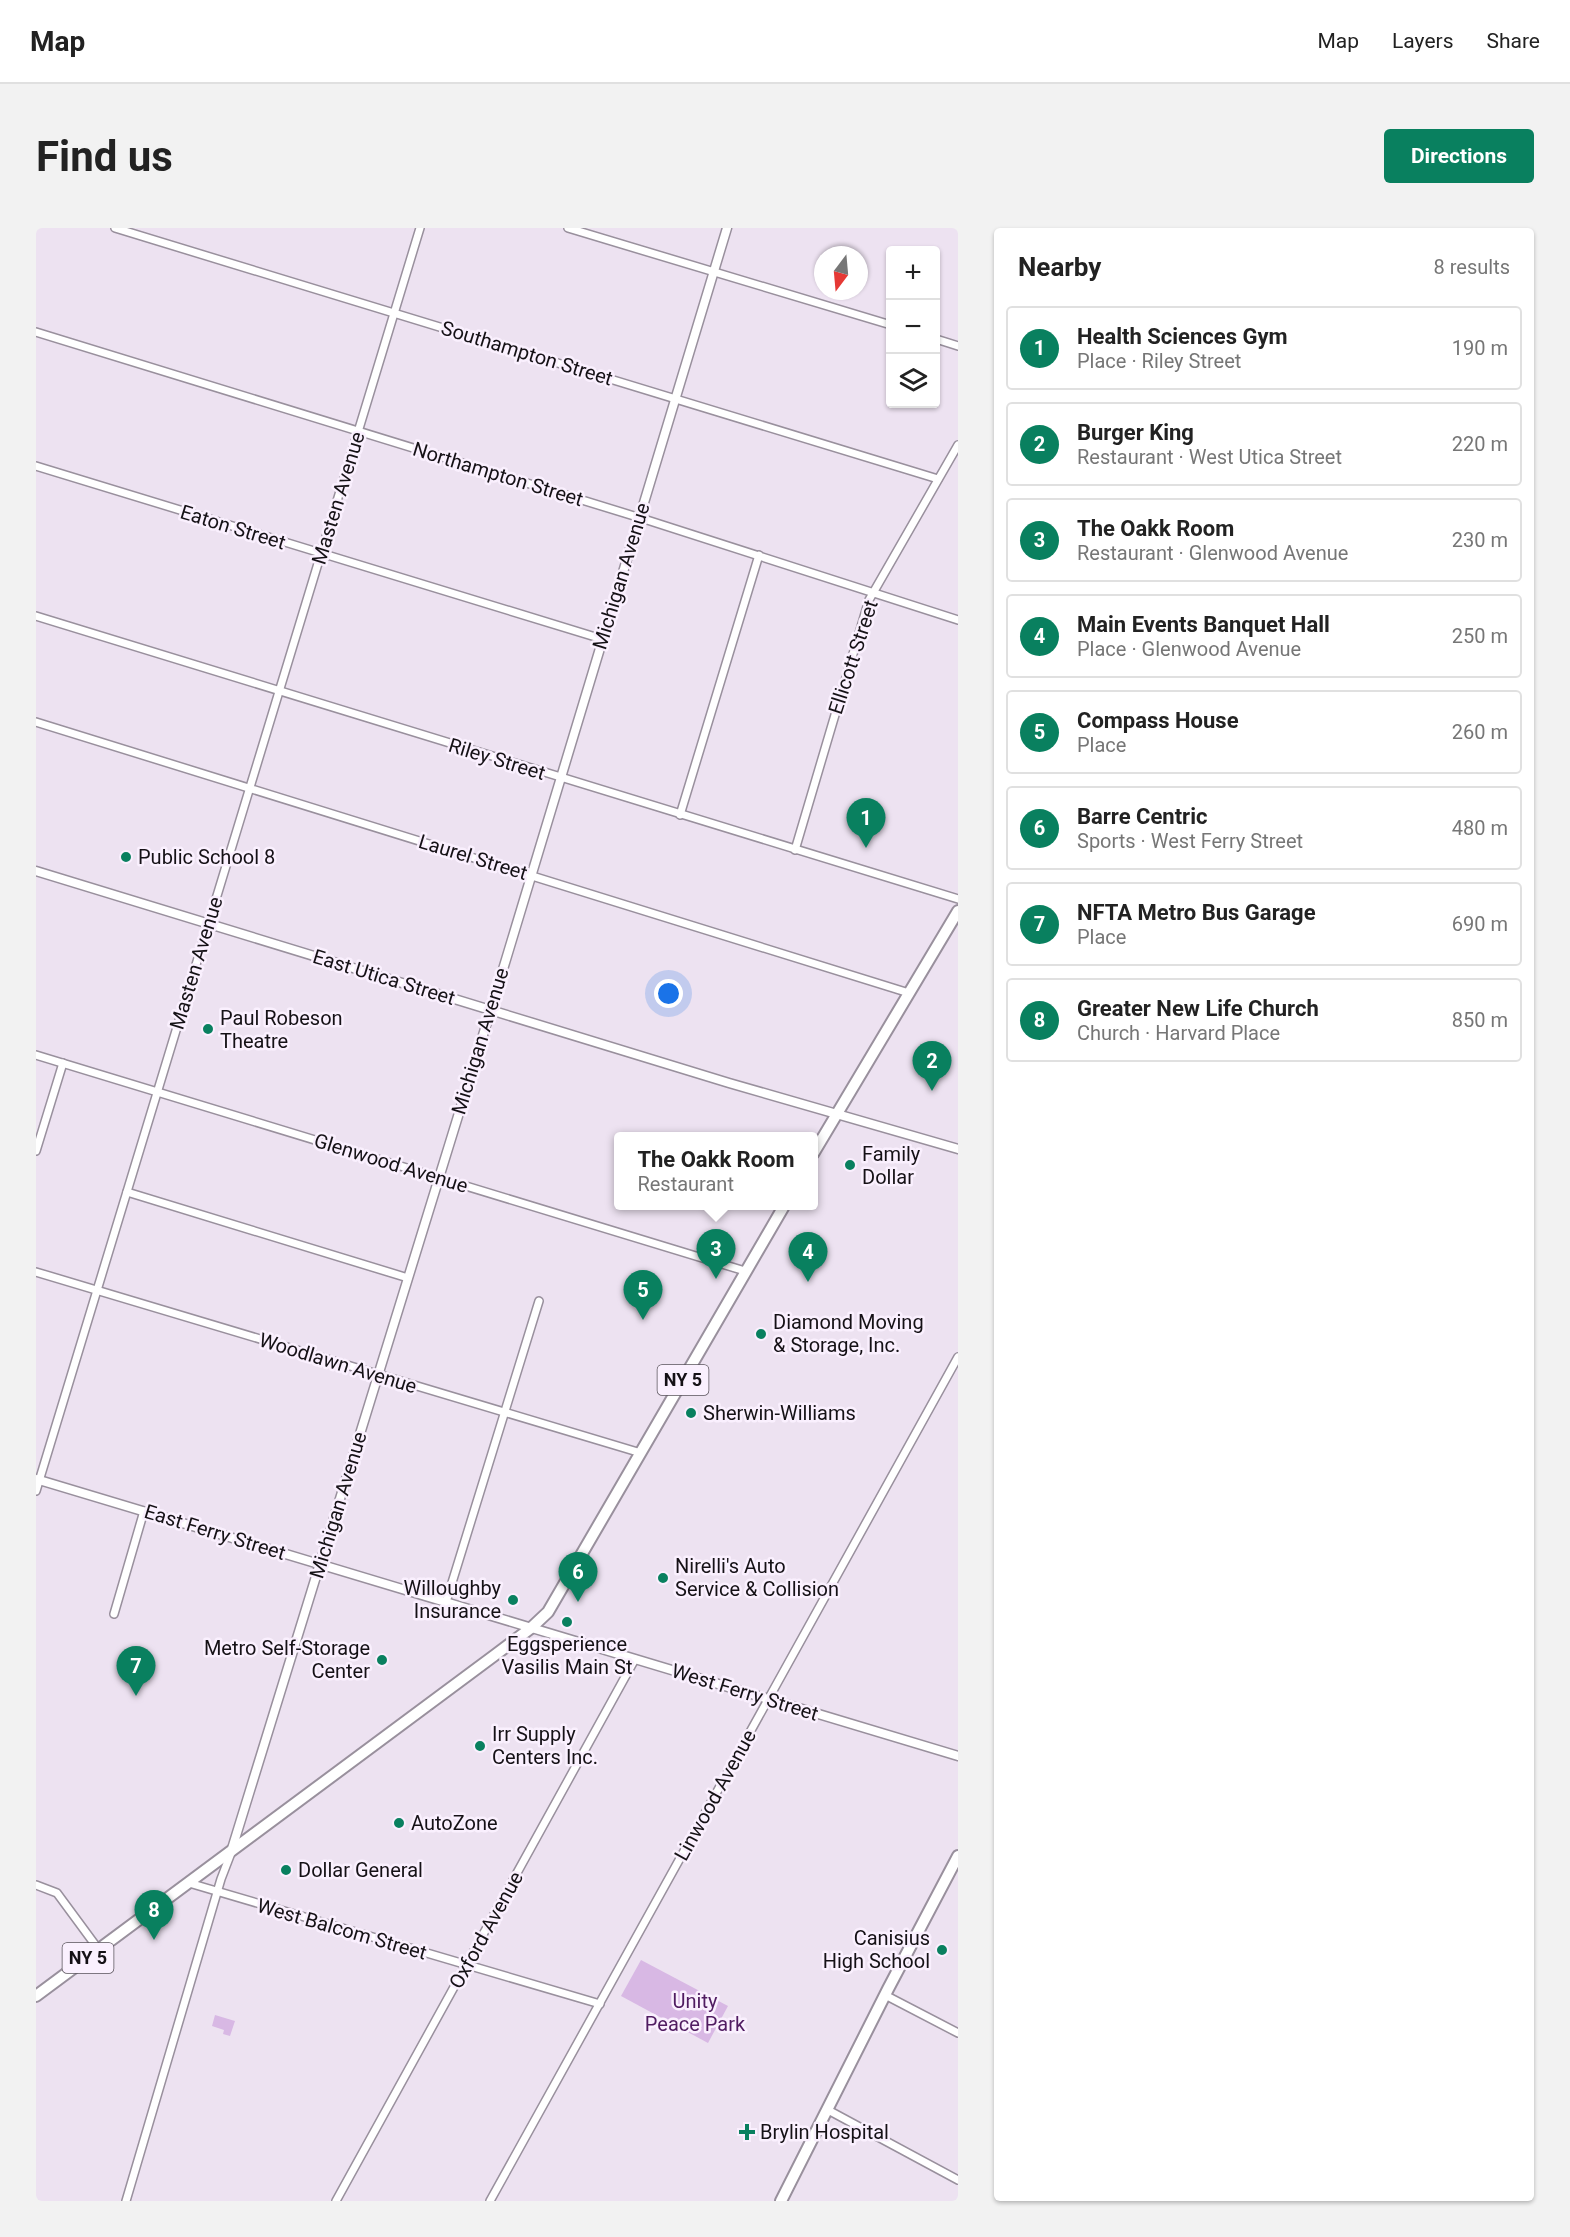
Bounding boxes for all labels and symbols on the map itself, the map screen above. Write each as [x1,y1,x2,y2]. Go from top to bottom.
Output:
north arrow [814,246,868,300]
street label: Southampton Street [438,315,616,391]
street label: Masten Avenue [306,429,370,567]
street label: Northampton Street [410,437,586,511]
street label: Eaton Street [177,500,289,554]
street label: Michigan Avenue [587,500,655,652]
street label: Ellicott Street [823,597,883,717]
street label: Riley Street [446,733,548,785]
pin: 1 [846,798,886,848]
street label: Laurel Street [416,829,530,885]
place label: Public School 8 [138,845,275,869]
marker: Public School 8 [119,850,133,864]
street label: Masten Avenue [164,894,228,1032]
street label: East Utica Street [310,944,458,1010]
street label: Michigan Avenue [446,965,514,1117]
your location [654,979,683,1008]
place label: Paul Robeson Theatre [220,1006,343,1053]
marker: Paul Robeson Theatre [201,1022,215,1036]
pin: 2 [912,1042,952,1091]
street label: Glenwood Avenue [311,1128,471,1198]
place label: Family Dollar [862,1142,921,1189]
marker: Family Dollar [843,1158,857,1172]
pin: 3 [696,1230,736,1279]
pin: 4 [788,1232,828,1282]
pin: 5 [624,1270,662,1320]
place label: Diamond Moving & Storage, Inc. [773,1310,924,1357]
marker: Diamond Moving & Storage, Inc. [754,1327,768,1341]
street label: Woodlawn Avenue [256,1328,420,1398]
road number: NY 5 [658,1365,708,1395]
place label: Sherwin-Williams [703,1401,856,1425]
marker: Sherwin-Williams [684,1406,698,1420]
street label: Michigan Avenue [304,1429,372,1581]
street label: East Ferry Street [141,1499,289,1565]
pin: 6 [558,1552,598,1602]
place label: Nirelli's Auto Service & Collision [675,1554,839,1601]
marker: Nirelli's Auto Service & Collision [656,1571,670,1585]
place label: Willoughby Insurance [403,1576,502,1623]
marker: Willoughby Insurance [506,1593,520,1607]
marker: Eggsperience Vasilis Main St [560,1615,574,1629]
place label: Eggsperience Vasilis Main St [502,1632,633,1679]
place label: Metro Self-Storage Center [204,1636,370,1683]
pin: 7 [116,1646,156,1696]
marker: Metro Self-Storage Center [375,1653,389,1667]
street label: West Ferry Street [669,1658,821,1726]
place label: Irr Supply Centers Inc. [492,1722,598,1769]
street label: Linwood Avenue [669,1725,761,1865]
marker: Irr Supply Centers Inc. [473,1739,487,1753]
place label: AutoZone [411,1811,498,1835]
marker: AutoZone [392,1816,406,1830]
place label: Dollar General [298,1858,423,1882]
marker: Dollar General [279,1863,293,1877]
street label: Oxford Avenue [444,1867,528,1993]
pin: 8 [134,1890,174,1940]
street label: West Balcom Street [254,1893,430,1965]
place label: Canisius High School [823,1926,930,1973]
road number: NY 5 [62,1943,114,1973]
marker: Canisius High School [935,1943,949,1957]
park label: Unity Peace Park [645,1989,746,2036]
place label: Brylin Hospital [760,2120,889,2144]
marker: Brylin Hospital [738,2123,756,2141]

